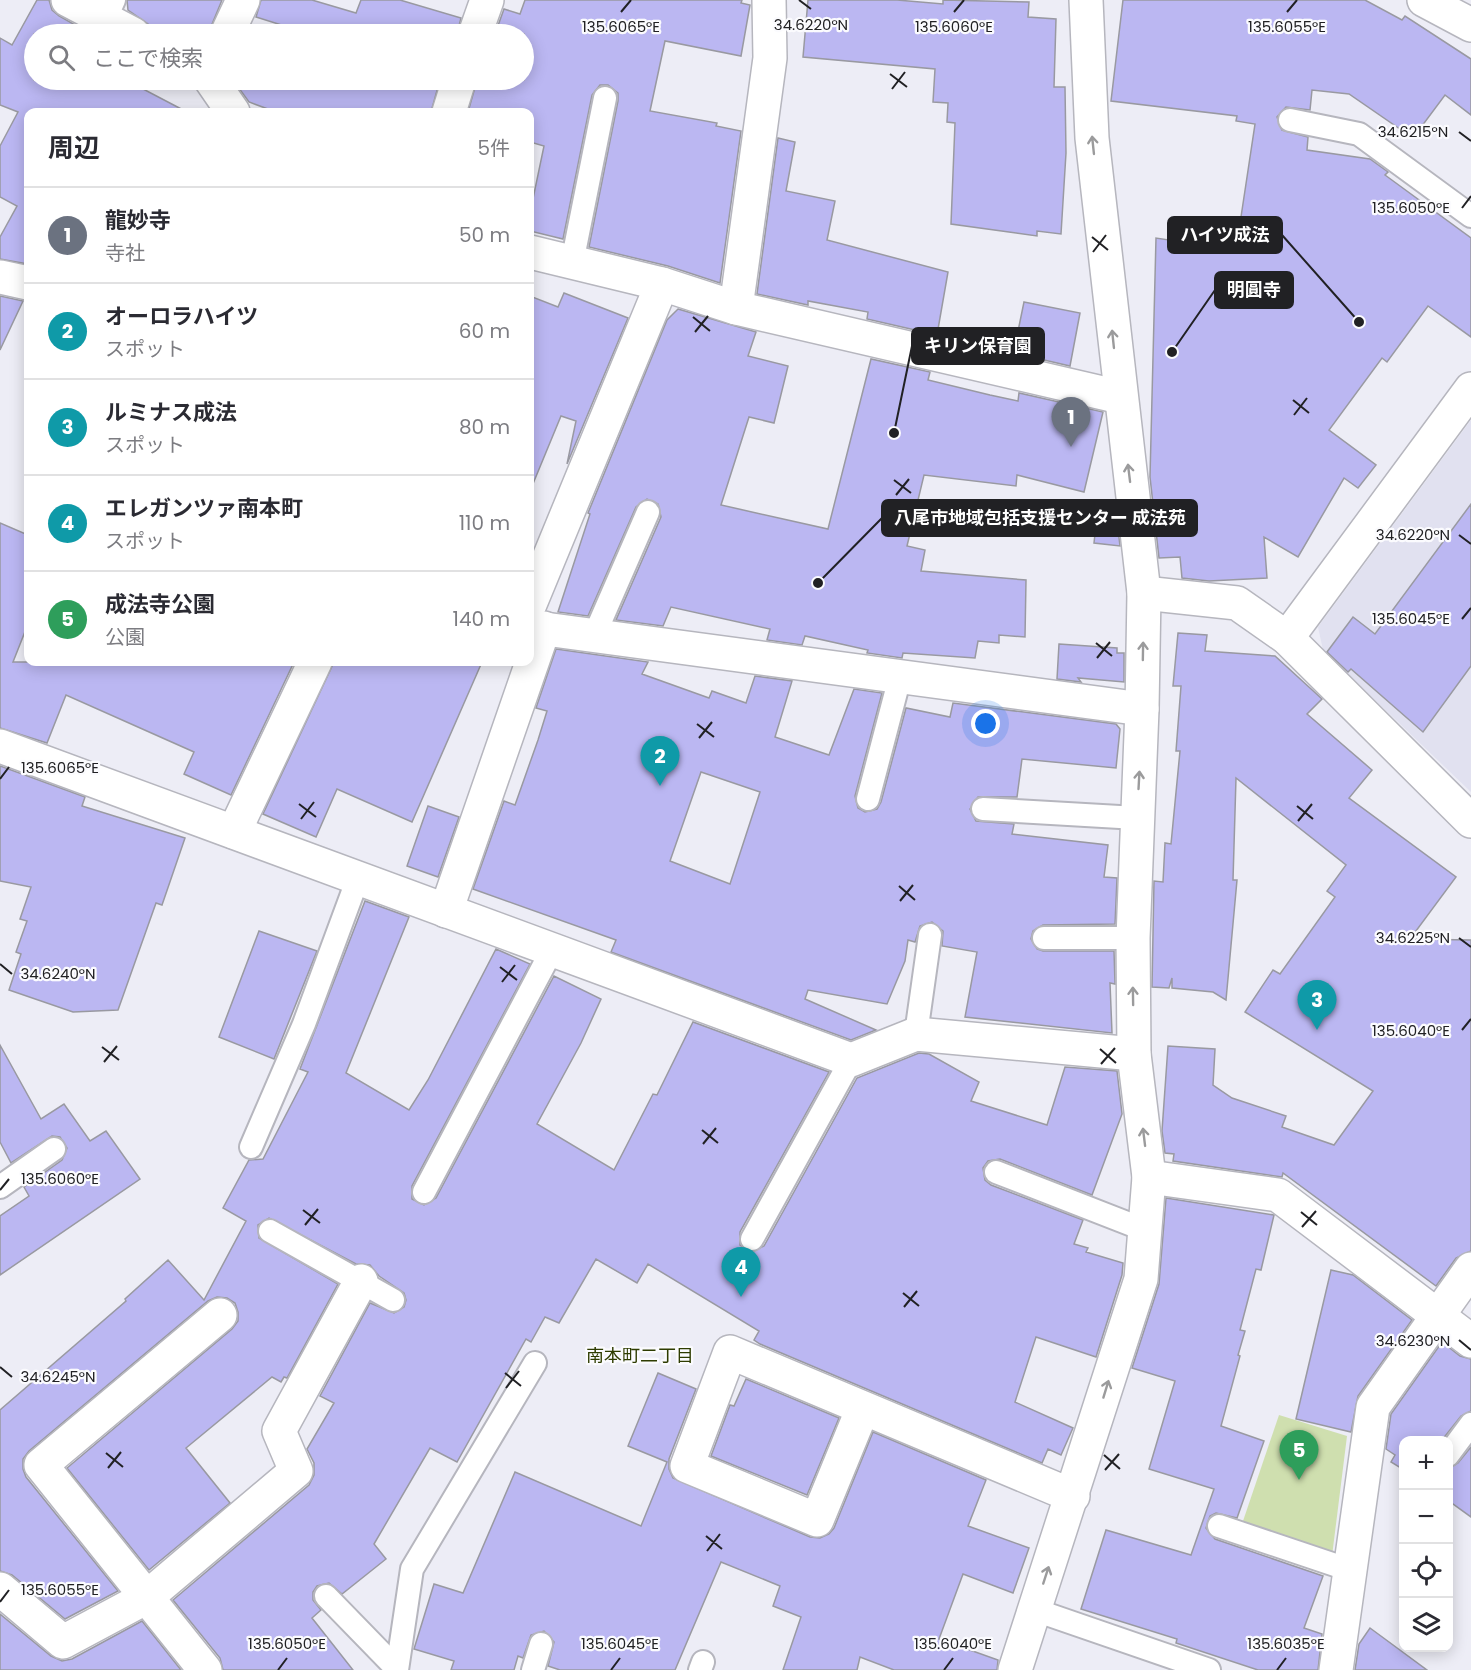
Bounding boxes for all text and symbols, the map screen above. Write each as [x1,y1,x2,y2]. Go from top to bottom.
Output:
text: 34.6220°N [774,14,848,35]
text: 135.6065°E [582,16,660,37]
text: 135.6060°E [915,16,993,37]
text: 135.6055°E [1248,16,1326,37]
search box [24,24,534,90]
icon: search [45,41,78,74]
text: ここで検索 [93,43,203,74]
text: 34.6215°N [1378,121,1448,142]
text: 周辺 [48,130,100,166]
text: 5件 [477,134,510,162]
one-way arrow [1087,136,1098,156]
text: 135.6050°E [1372,197,1450,218]
text: 龍妙寺 [105,205,171,236]
callout: ハイツ成法 [1168,217,1282,253]
text: 1 [64,221,71,249]
text: 50 m [459,221,510,249]
text: ハイツ成法 [1180,222,1270,247]
text: 寺社 [105,239,145,267]
callout: 明圓寺 [1215,272,1293,308]
text: 明圓寺 [1227,277,1281,302]
text: オーロラハイツ [105,301,258,332]
text: 2 [62,317,73,345]
text: 60 m [459,317,510,345]
callout: キリン保育園 [912,328,1044,364]
one-way arrow [1107,330,1118,350]
text: キリン保育園 [924,333,1032,358]
text: スポット [105,335,185,363]
text: ルミナス成法 [105,397,237,428]
pin: 1 [1052,398,1090,447]
text: 3 [61,413,74,441]
text: 80 m [459,413,510,441]
text: スポット [105,431,185,459]
one-way arrow [1123,463,1134,483]
text: エレガンツァ南本町 [105,493,303,524]
callout: 八尾市地域包括支援センター 成法苑 [882,500,1197,536]
text: 八尾市地域包括支援センター 成法苑 [894,505,1186,530]
text: 4 [61,509,74,537]
text: 110 m [459,509,510,537]
text: 34.6220°N [1376,524,1450,545]
text: スポット [105,527,185,555]
text: 成法寺公園 [105,589,215,620]
text: 5 [61,605,74,633]
text: 140 m [453,605,510,633]
text: 135.6045°E [1372,608,1450,629]
text: 公園 [105,623,145,651]
one-way arrow [1137,642,1149,662]
your location [971,709,1000,738]
pin: 2 [640,736,680,786]
text: 135.6065°E [21,757,99,778]
one-way arrow [1133,770,1144,790]
text: 34.6225°N [1376,927,1450,948]
text: 34.6240°N [20,963,96,984]
pin: 3 [1298,980,1336,1030]
one-way arrow [1127,986,1139,1006]
text: 135.6040°E [1372,1020,1450,1041]
one-way arrow [1138,1128,1149,1147]
text: 135.6060°E [21,1168,99,1189]
pin: 4 [722,1248,760,1297]
text: 34.6230°N [1376,1330,1450,1351]
district label: 南本町二丁目 [586,1343,694,1368]
text: 34.6245°N [20,1366,96,1387]
one-way arrow [1101,1380,1112,1399]
pin: 5 [1280,1430,1318,1480]
map controls [1399,1436,1453,1652]
button: + [1399,1436,1453,1490]
button: − [1399,1490,1453,1544]
button: locate [1399,1544,1453,1598]
one-way arrow [1042,1566,1053,1585]
text: 135.6055°E [21,1579,99,1600]
button: layers [1399,1598,1453,1652]
text: 135.6050°E [248,1633,326,1654]
text: 135.6045°E [581,1633,659,1654]
text: 135.6040°E [914,1633,992,1654]
text: 135.6035°E [1247,1633,1325,1654]

